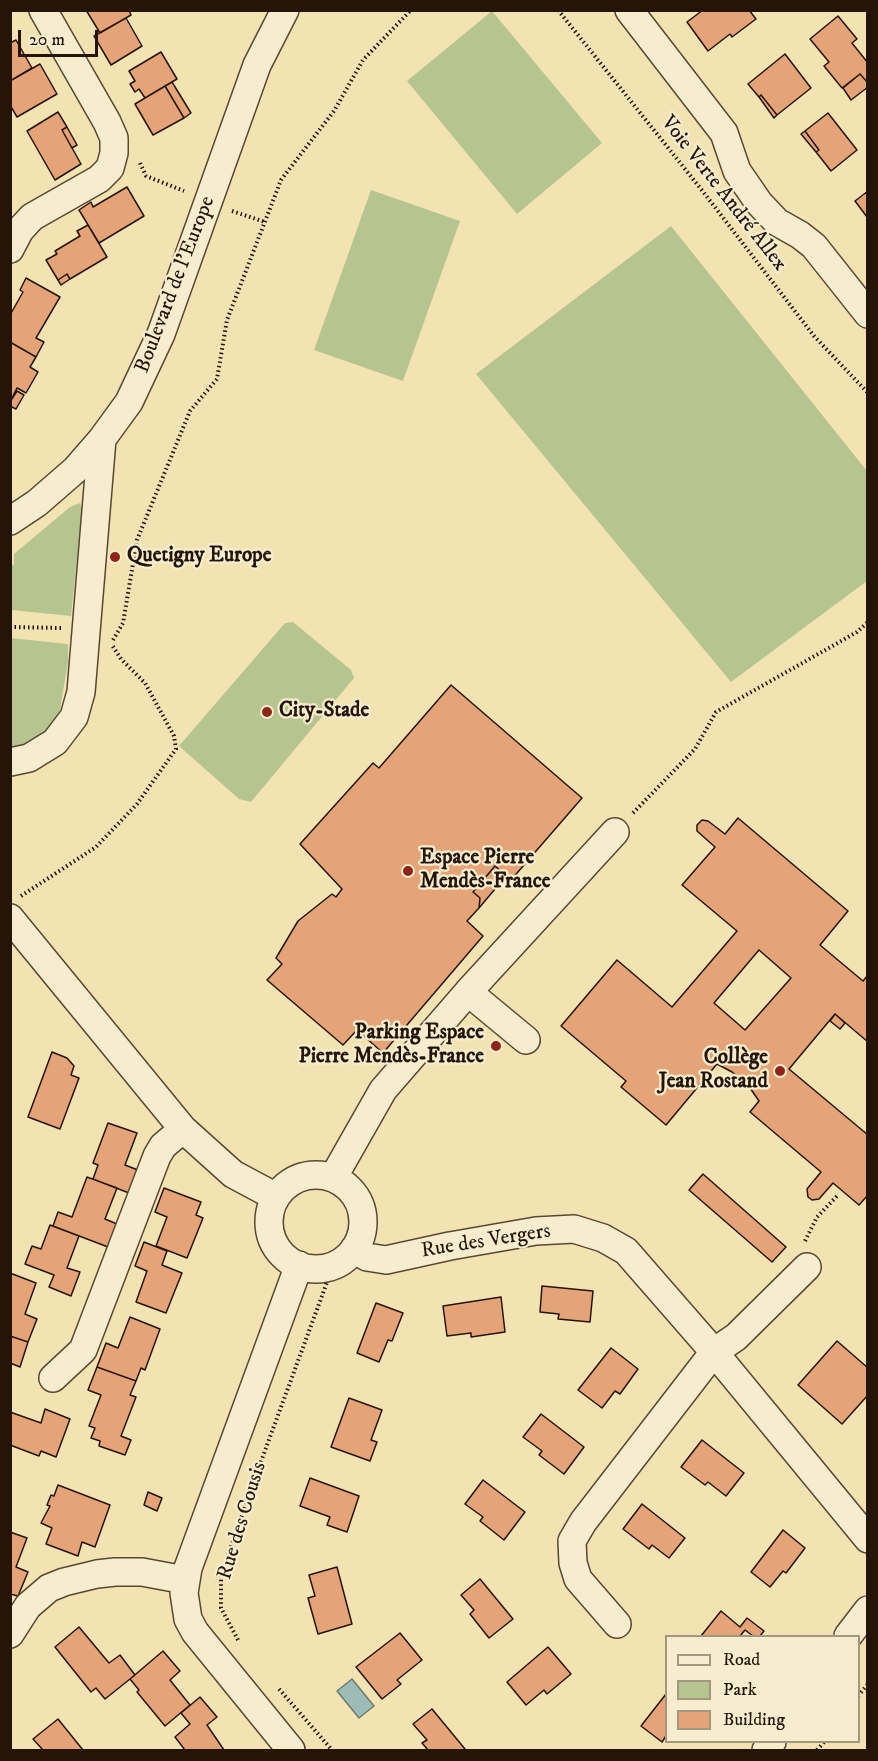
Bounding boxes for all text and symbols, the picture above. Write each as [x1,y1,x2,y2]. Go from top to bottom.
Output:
scale bar [21,18,100,56]
text: 20 m [29,29,65,51]
street label: Voie Verte André Allex [654,111,792,277]
street label: Boulevard de l'Europe [131,193,221,377]
place label: Quetigny Europe [127,544,271,570]
marker: Quetigny Europe [108,550,122,564]
place label: City-Stade [279,699,369,725]
marker: City-Stade [260,705,274,719]
place label: Espace Pierre Mendès-France [420,846,550,896]
marker: Espace Pierre Mendès-France [401,864,415,878]
place label: Parking Espace Pierre Mendès-France [298,1021,484,1071]
marker: Parking Espace Pierre Mendès-France [489,1039,503,1053]
place label: Collège Jean Rostand [659,1046,768,1096]
marker: Collège Jean Rostand [773,1064,787,1078]
street label: Rue des Vergers [420,1219,552,1265]
street label: Rue des Cousis [213,1459,273,1583]
legend [665,1635,860,1743]
text: Road [723,1649,760,1671]
text: Park [723,1679,757,1701]
text: Building [723,1709,785,1731]

